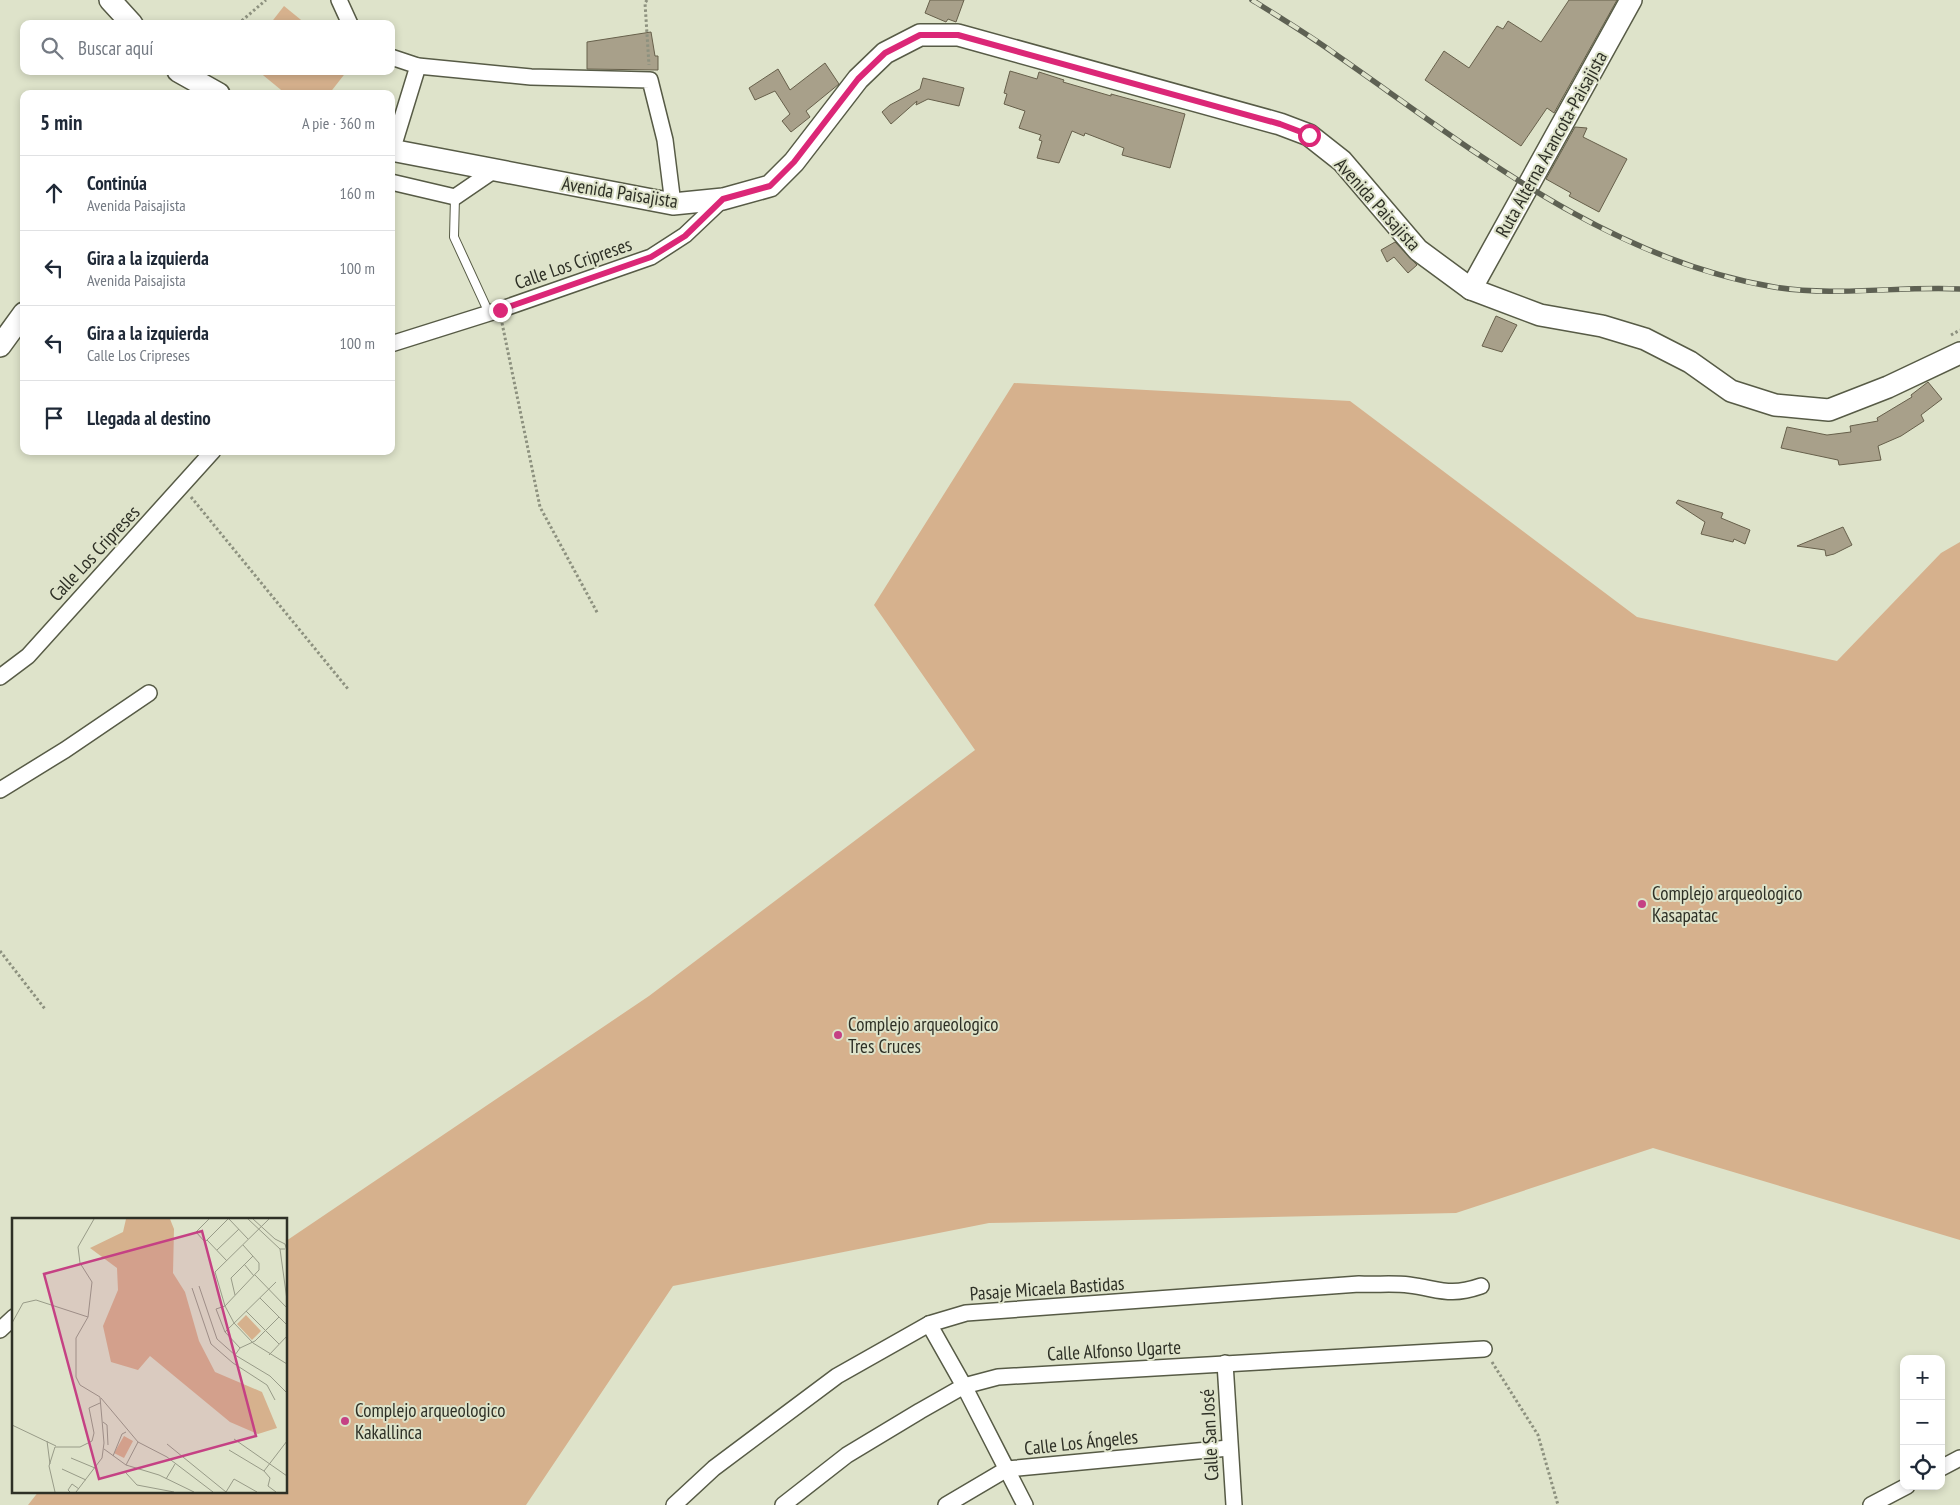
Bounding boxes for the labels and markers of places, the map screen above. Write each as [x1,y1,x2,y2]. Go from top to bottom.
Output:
place label: Complejo arqueologico Kasapatac [1652,881,1802,927]
marker: Complejo arqueologico Kasapatac [1636,898,1648,910]
place label: Complejo arqueologico Tres Cruces [848,1012,998,1058]
marker: Complejo arqueologico Tres Cruces [832,1029,844,1041]
place label: Complejo arqueologico Kakallinca [355,1398,505,1444]
marker: Complejo arqueologico Kakallinca [339,1415,351,1427]

